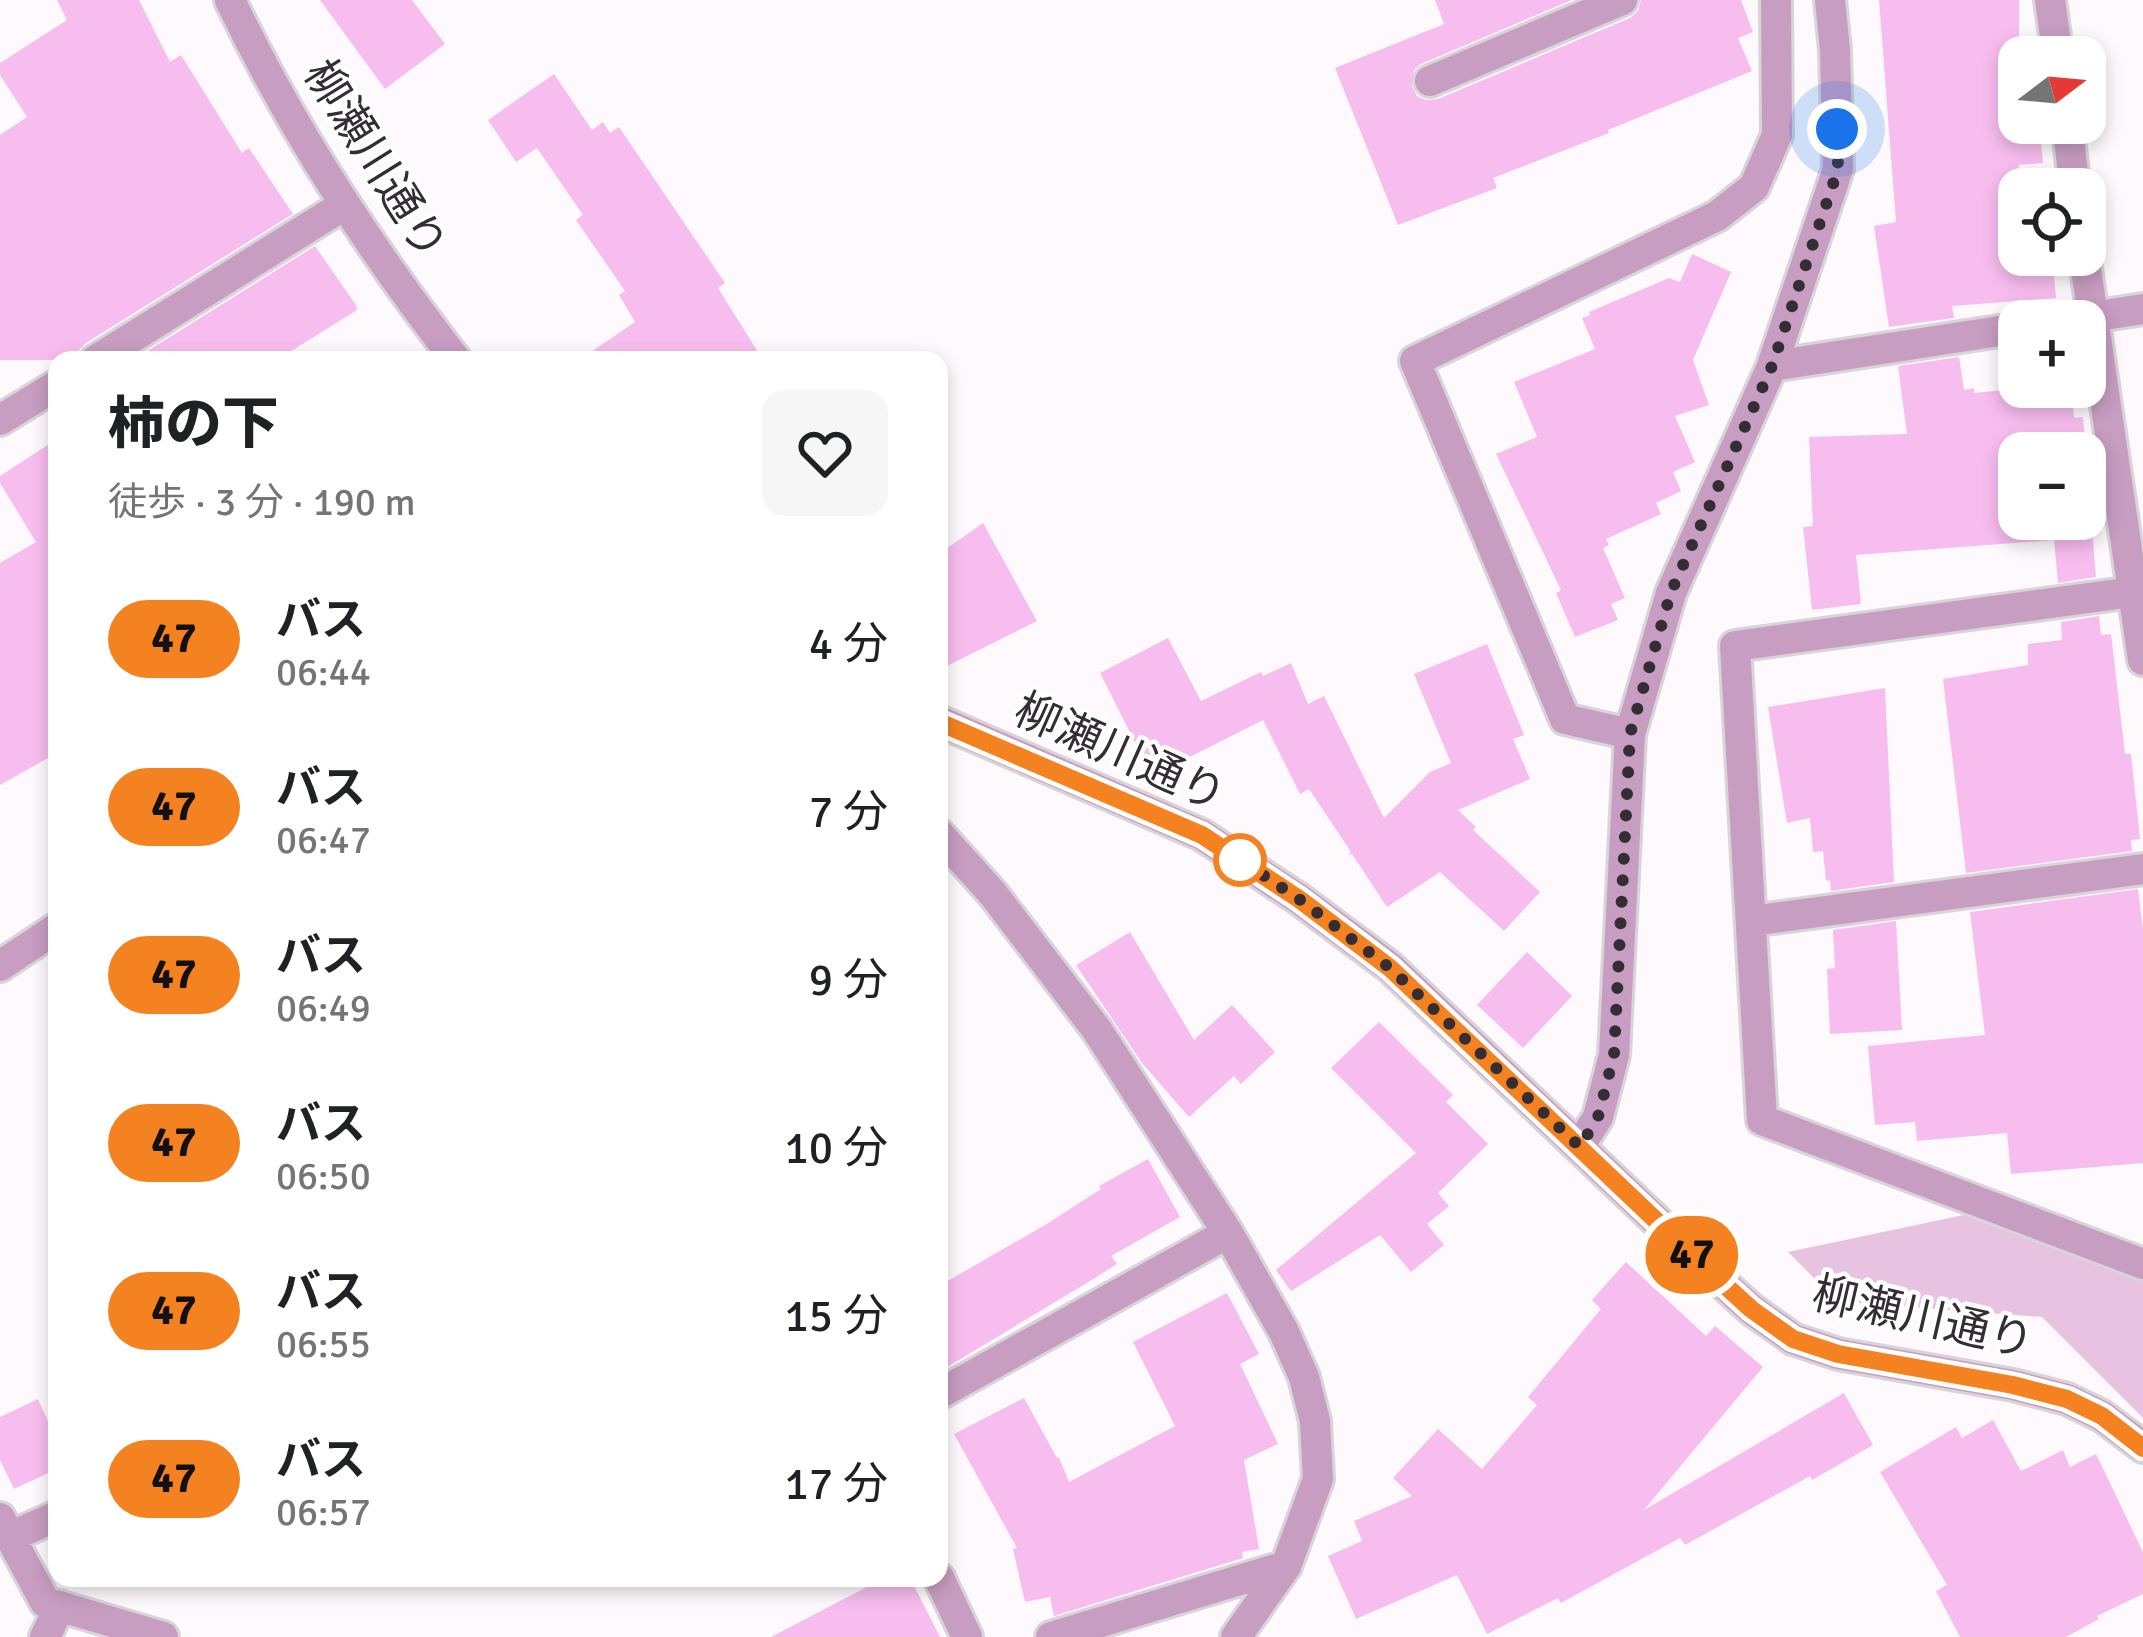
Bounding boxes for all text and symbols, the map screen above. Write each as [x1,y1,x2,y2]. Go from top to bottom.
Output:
north arrow [1998,36,2106,144]
map controls [1998,36,2106,540]
street label: 柳瀬川通り [292,50,458,270]
your location [1807,99,1867,159]
button: locate [1998,168,2106,276]
button: + [1998,300,2106,408]
text: 柿の下 [108,389,279,460]
button: heart [762,390,888,516]
button: − [1998,432,2106,540]
text: 徒歩 · 3 分 · 190 m [108,478,416,526]
text: バス [276,593,366,648]
text: 47 [151,613,197,664]
text: 4 分 [809,617,888,672]
text: 06:44 [276,648,371,696]
street label: 柳瀬川通り [1006,682,1234,824]
text: バス [276,761,366,816]
text: 47 [151,781,197,832]
text: 7 分 [809,785,888,840]
text: 06:47 [276,816,371,864]
unlabelled marker [1215,835,1265,885]
text: バス [276,929,366,984]
text: 47 [151,949,197,1000]
text: 9 分 [809,953,888,1008]
text: 06:49 [276,984,371,1032]
text: バス [276,1097,366,1152]
text: 47 [151,1117,197,1168]
text: 10 分 [784,1121,888,1176]
text: 06:50 [276,1152,371,1200]
line badge: 47 [1638,1216,1746,1294]
text: 47 [1669,1229,1715,1280]
text: バス [276,1265,366,1320]
street label: 柳瀬川通り [1807,1266,2039,1370]
text: 47 [151,1285,197,1336]
text: 15 分 [784,1289,888,1344]
text: 06:55 [276,1320,371,1368]
text: バス [276,1433,366,1488]
text: 47 [151,1453,197,1504]
text: 17 分 [784,1457,888,1512]
text: 06:57 [276,1488,371,1536]

